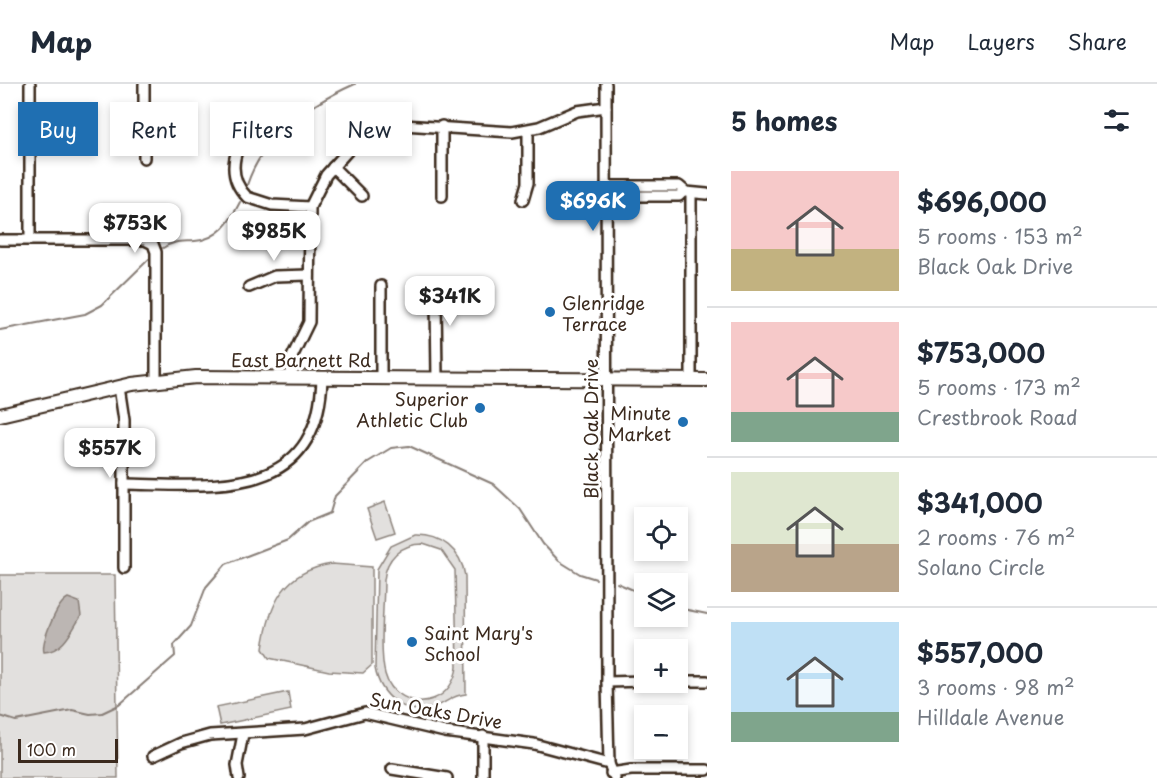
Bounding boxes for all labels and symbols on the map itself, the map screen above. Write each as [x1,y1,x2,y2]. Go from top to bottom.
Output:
pin: $696K [551,181,635,232]
pin: $753K [93,203,177,254]
pin: $985K [232,211,316,262]
pin: $341K [408,276,492,327]
place label: Glenridge Terrace [562,289,645,337]
marker: Glenridge Terrace [543,305,557,319]
street label: East Barnett Rd [231,346,371,373]
street label: Black Oak Drive [577,359,604,499]
place label: Superior Athletic Club [356,385,469,433]
place label: Minute Market [608,399,671,447]
marker: Superior Athletic Club [473,401,487,415]
marker: Minute Market [676,415,690,429]
pin: $557K [68,428,152,479]
place label: Saint Mary's School [424,619,533,667]
marker: Saint Mary's School [405,635,419,649]
street label: Sun Oaks Drive [367,685,505,735]
scale bar [18,736,118,764]

